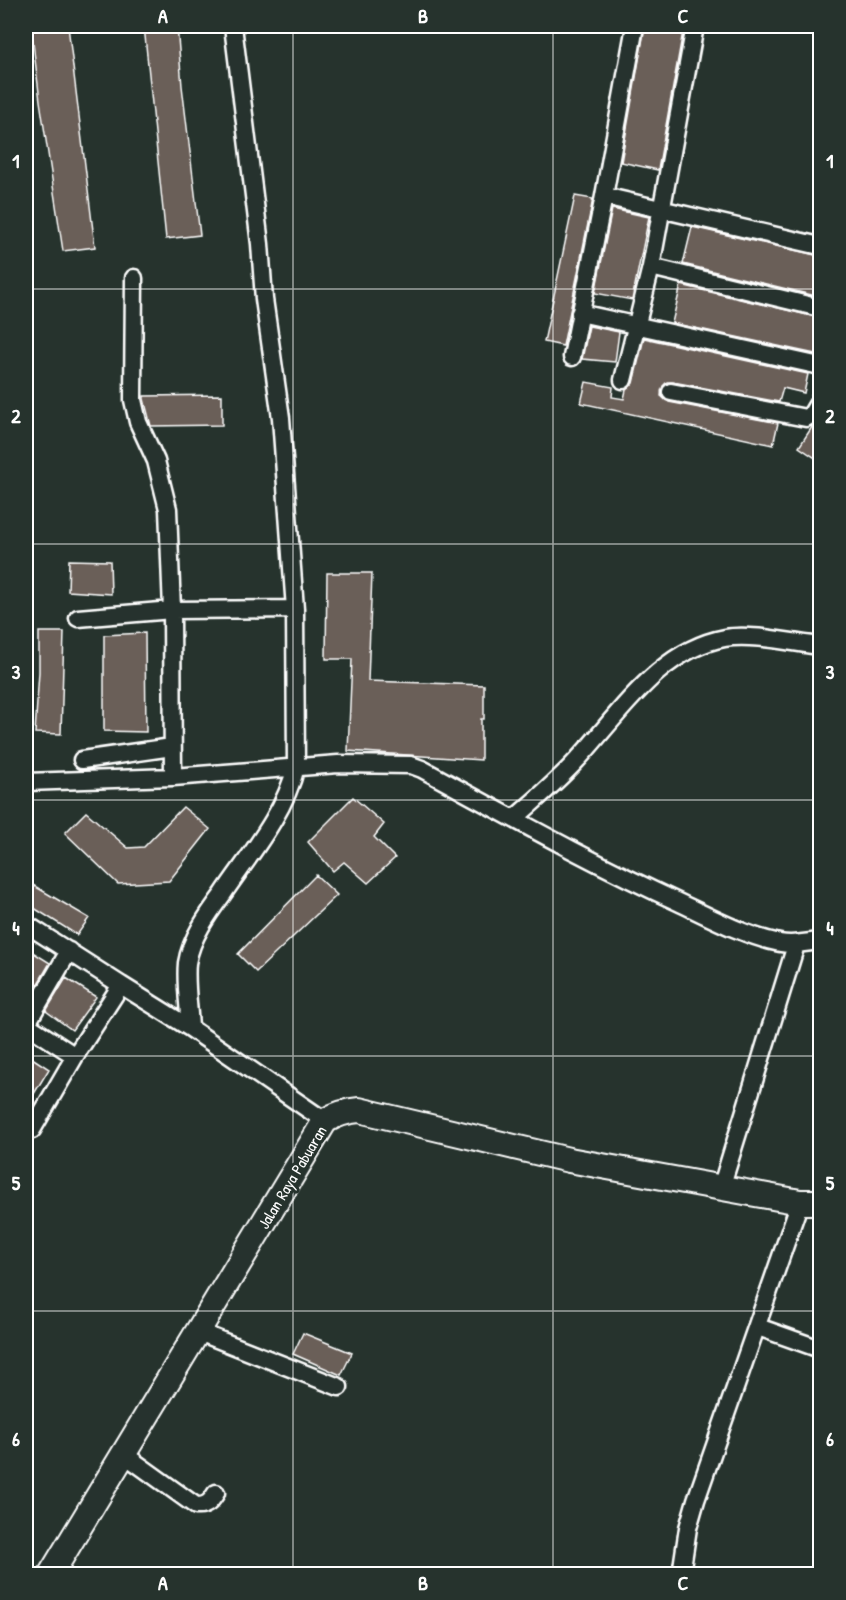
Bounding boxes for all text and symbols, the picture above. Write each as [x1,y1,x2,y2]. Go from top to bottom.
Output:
text: A [158,2,168,29]
text: B [418,2,428,29]
text: C [678,2,689,29]
text: 1 [12,147,20,174]
text: 1 [826,147,834,174]
text: 2 [11,402,21,429]
text: 2 [825,402,835,429]
text: 3 [12,658,21,685]
text: 3 [826,658,835,685]
text: 4 [12,914,20,941]
text: 4 [826,914,834,941]
street label: Jalan Raya Pabuaran [252,1121,332,1233]
text: 5 [12,1169,21,1196]
text: 5 [826,1169,835,1196]
text: 6 [12,1425,20,1452]
text: 6 [826,1425,834,1452]
text: A [158,1569,168,1596]
text: B [418,1569,428,1596]
text: C [678,1569,689,1596]

